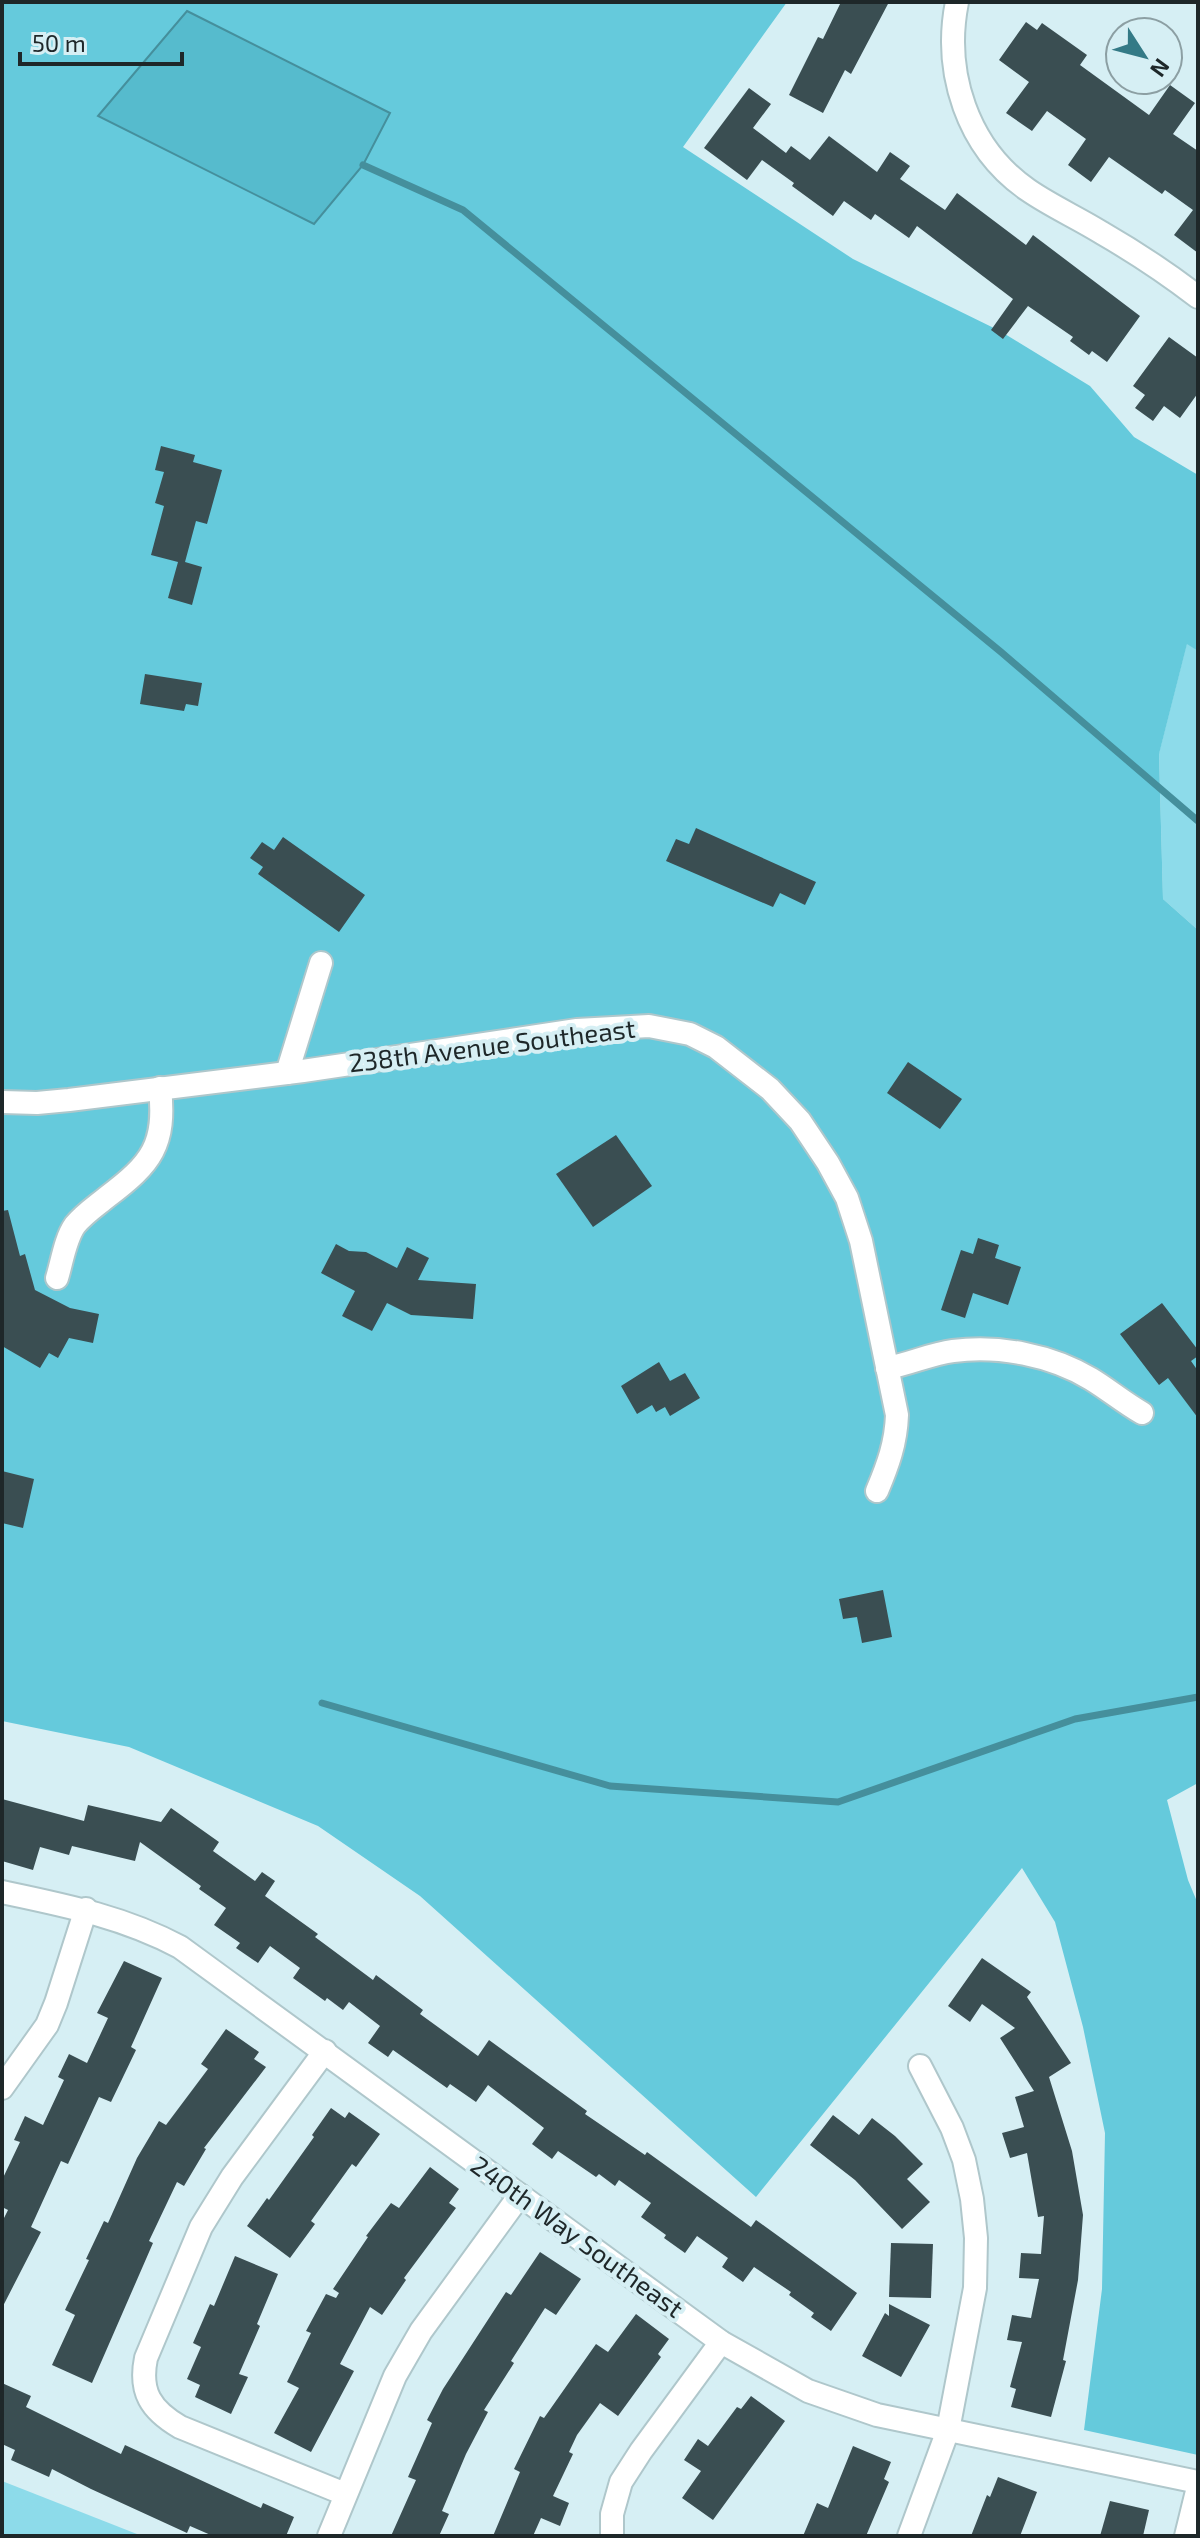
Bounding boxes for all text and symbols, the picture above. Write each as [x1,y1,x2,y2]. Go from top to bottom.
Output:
scale bar [20,16,182,66]
north arrow [1104,16,1184,96]
text: 50 m [32,28,86,57]
text: N [1146,54,1176,82]
street label: 238th Avenue Southeast [347,1012,637,1077]
street label: 240th Way Southeast [466,2148,690,2323]

